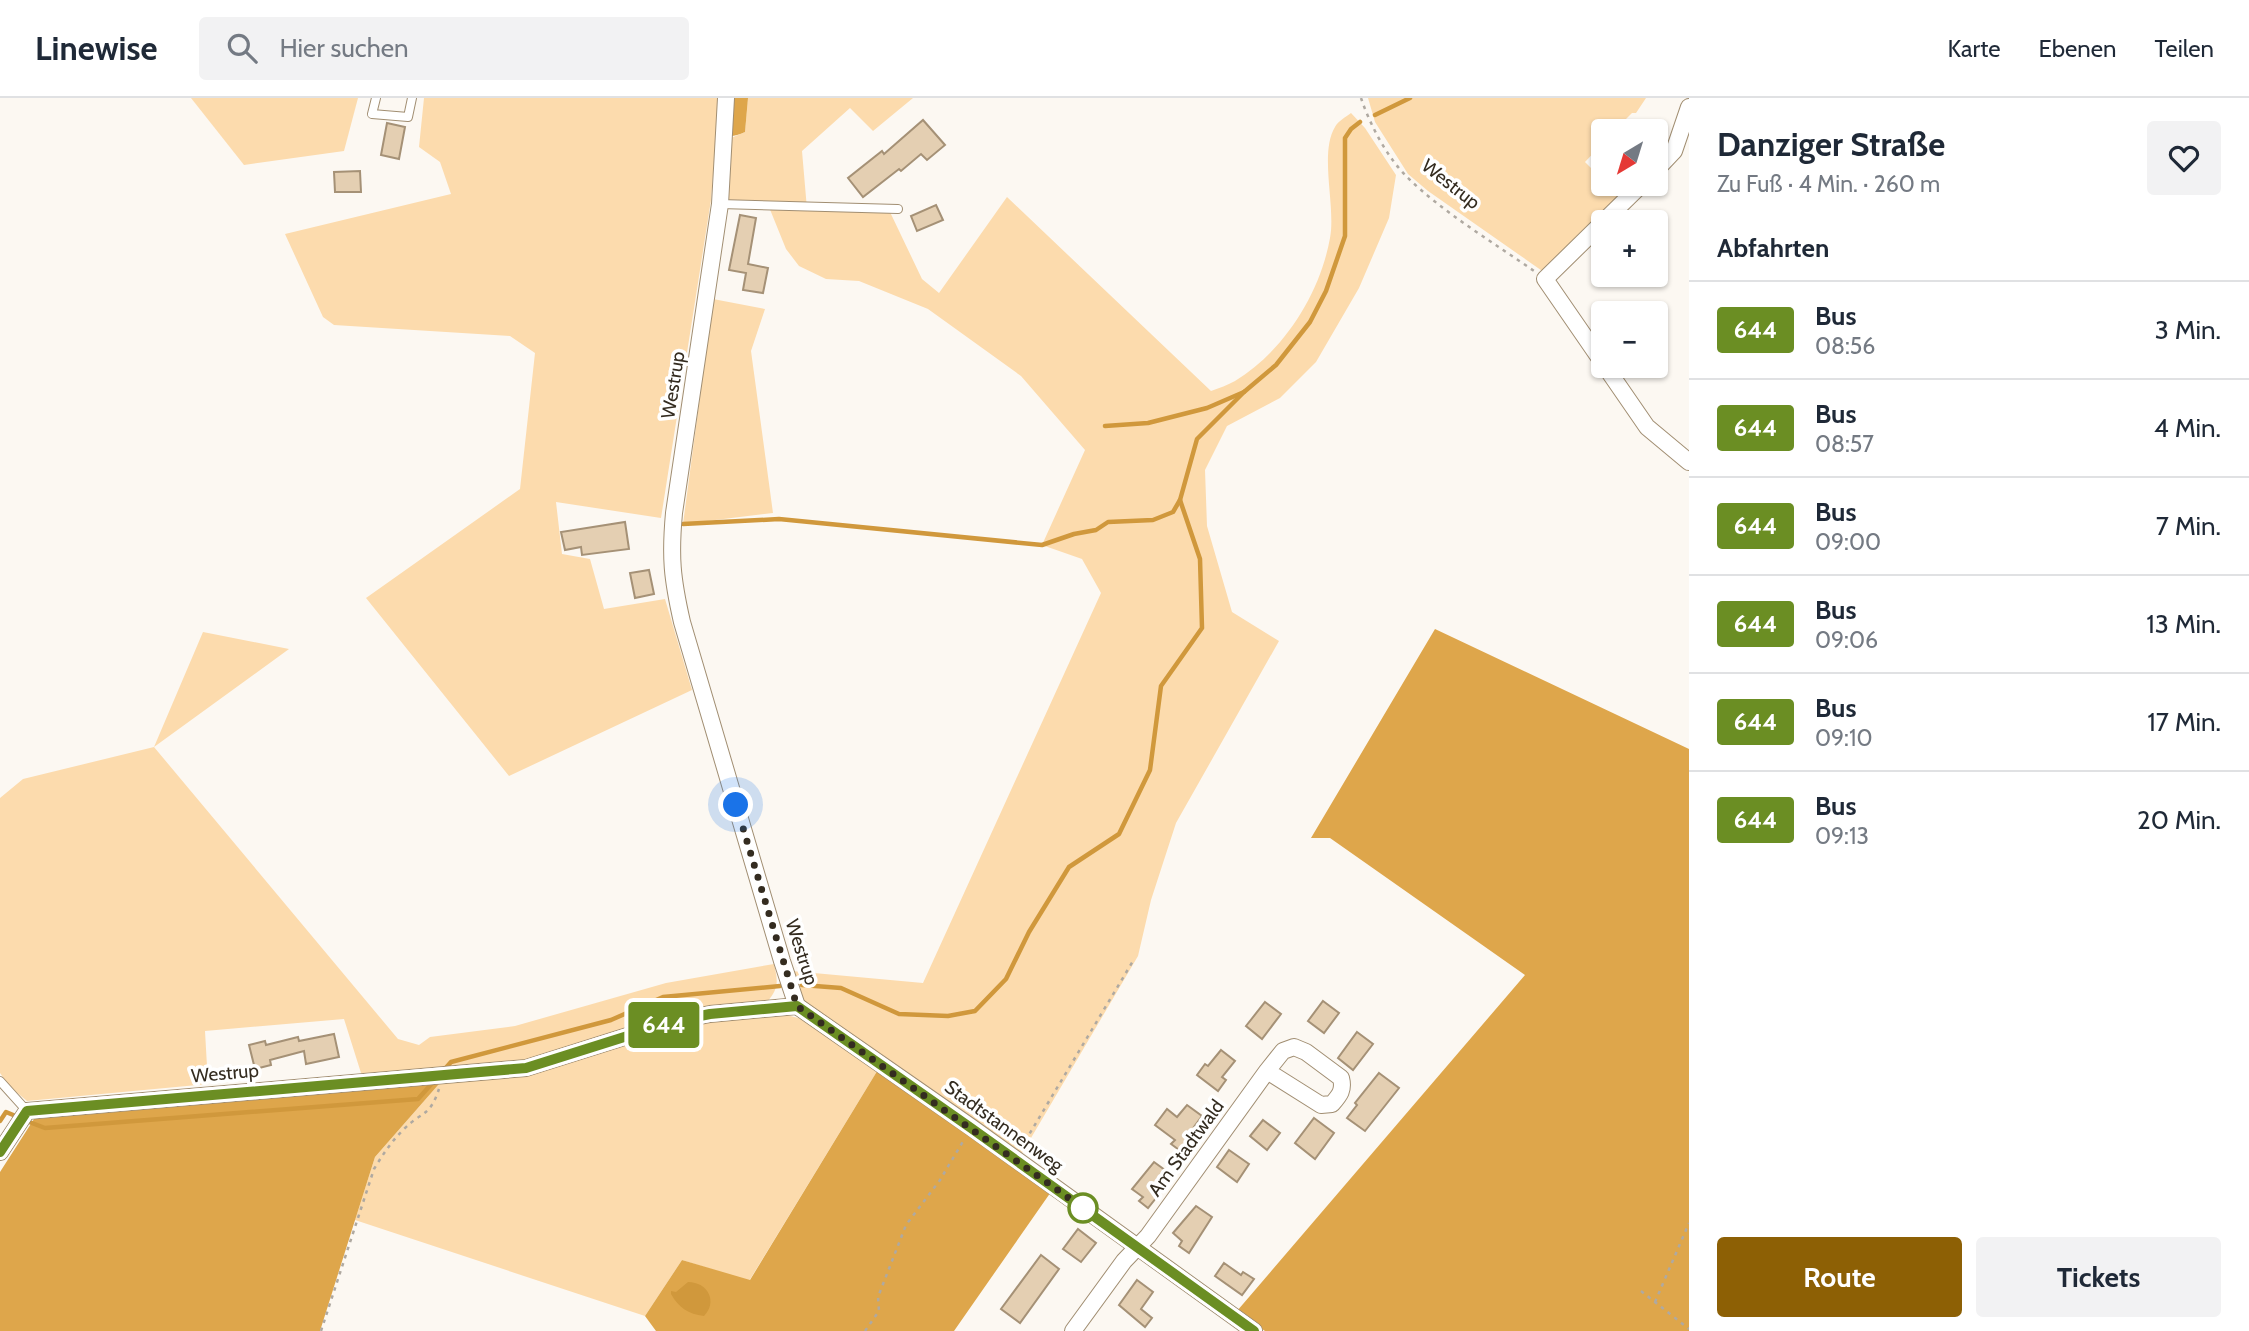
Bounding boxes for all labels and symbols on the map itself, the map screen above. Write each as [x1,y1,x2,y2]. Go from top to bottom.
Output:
north arrow [1591,119,1668,196]
street label: Westrup [1417,154,1485,214]
street label: Westrup [656,350,690,420]
your location [718,787,753,822]
street label: Westrup [781,916,823,988]
line badge: 644 [624,1002,704,1048]
street label: Westrup [190,1059,260,1087]
street label: Stadtstannenweg [940,1075,1068,1177]
street label: Am Stadtwald [1143,1095,1229,1201]
unlabelled marker [1068,1193,1098,1223]

